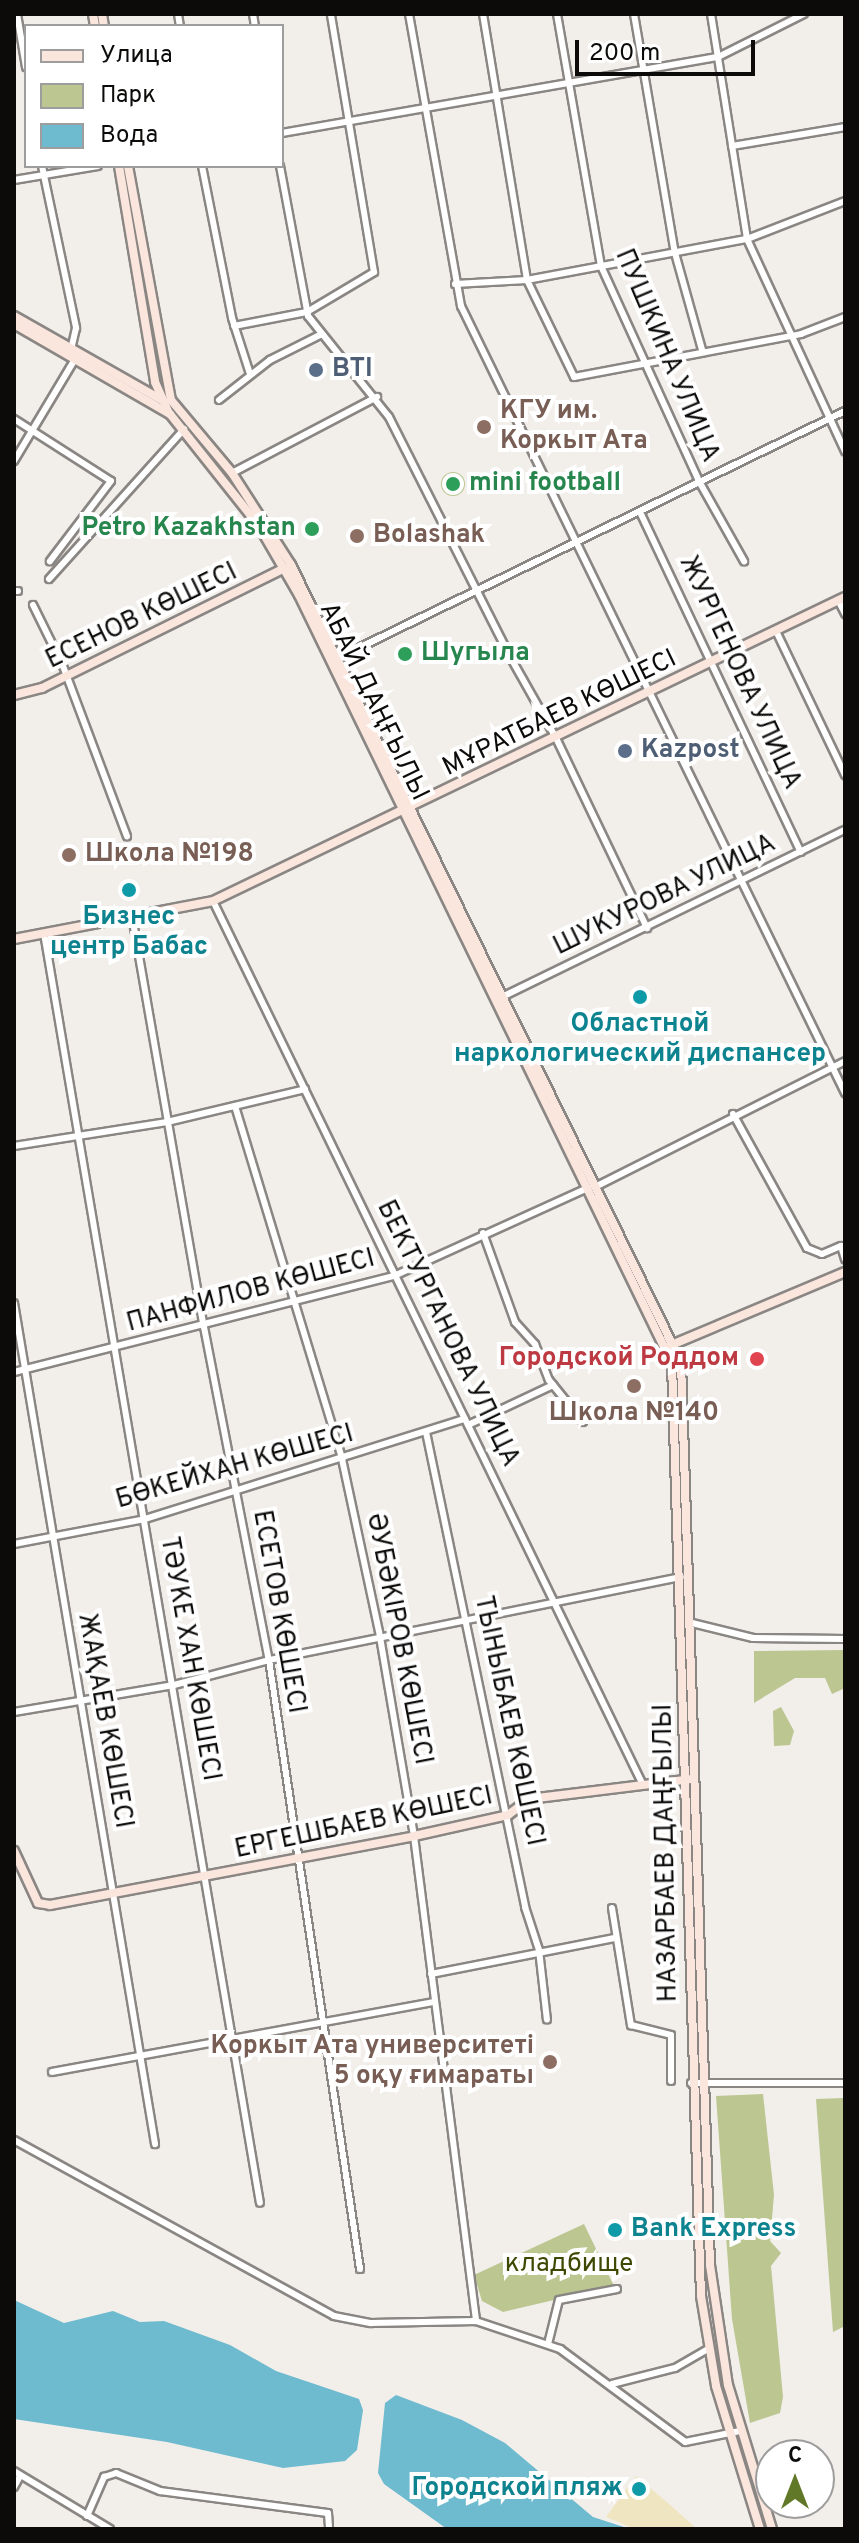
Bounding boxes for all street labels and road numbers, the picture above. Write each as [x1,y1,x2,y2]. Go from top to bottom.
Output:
street label: ПУШКИНА УЛИЦА [607,244,725,468]
street label: ЖУРГЕНОВА УЛИЦА [671,551,807,795]
street label: ЕСЕНОВ КӨШЕСІ [41,557,243,677]
street label: АБАЙ ДАҢҒЫЛЫ [311,598,435,806]
street label: МҰРАТБАЕВ КӨШЕСІ [438,644,682,784]
street label: ШУКУРОВА УЛИЦА [548,828,782,964]
street label: БЕКТУРГАНОВА УЛИЦА [369,1195,525,1473]
street label: ПАНФИЛОВ КӨШЕСІ [124,1244,378,1340]
street label: БӨКЕЙХАН КӨШЕСІ [113,1419,357,1517]
street label: ЕСЕТОВ КӨШЕСІ [245,1508,311,1716]
street label: ӘУБӘКІРОВ КӨШЕСІ [358,1510,438,1768]
street label: ТӘУКЕ ХАН КӨШЕСІ [152,1534,226,1784]
street label: ТЫНЫБАЕВ КӨШЕСІ [466,1593,550,1849]
street label: ЖАҚАЕВ КӨШЕСІ [70,1611,138,1831]
street label: НАЗАРБАЕВ ДАҢҒЫЛЫ [649,1703,685,2003]
street label: ЕРГЕШБАЕВ КӨШЕСІ [232,1781,496,1867]

